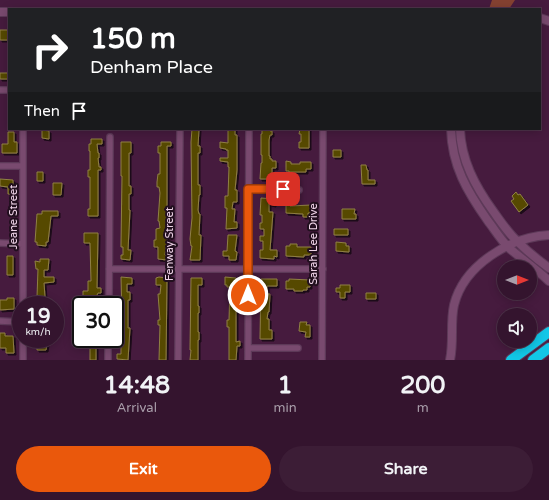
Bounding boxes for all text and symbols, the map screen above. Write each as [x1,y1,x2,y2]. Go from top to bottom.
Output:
text: 150 m [90,22,176,56]
icon: right [24,24,76,76]
text: Denham Place [90,56,213,78]
icon: arrive [68,100,90,122]
text: Then [24,102,60,120]
pin [266,172,300,206]
icon: arrive [272,178,294,200]
street label: Jeane Street [7,185,20,249]
street label: Sarah Lee Drive [307,203,320,285]
street label: Fenway Street [163,207,176,281]
north arrow [497,260,537,300]
map controls [497,260,537,348]
position arrow [227,274,269,316]
speed limit sign: 30 [72,296,124,348]
text: 19 [25,305,51,329]
button: sound [497,308,537,348]
text: km/h [25,326,51,338]
text: 14:48 [104,371,170,400]
text: 1 [278,371,293,400]
text: 200 [400,371,445,400]
text: Arrival [117,400,157,416]
text: min [274,400,297,416]
text: m [417,400,429,416]
button: Exit [16,446,271,492]
button: Share [279,446,533,492]

